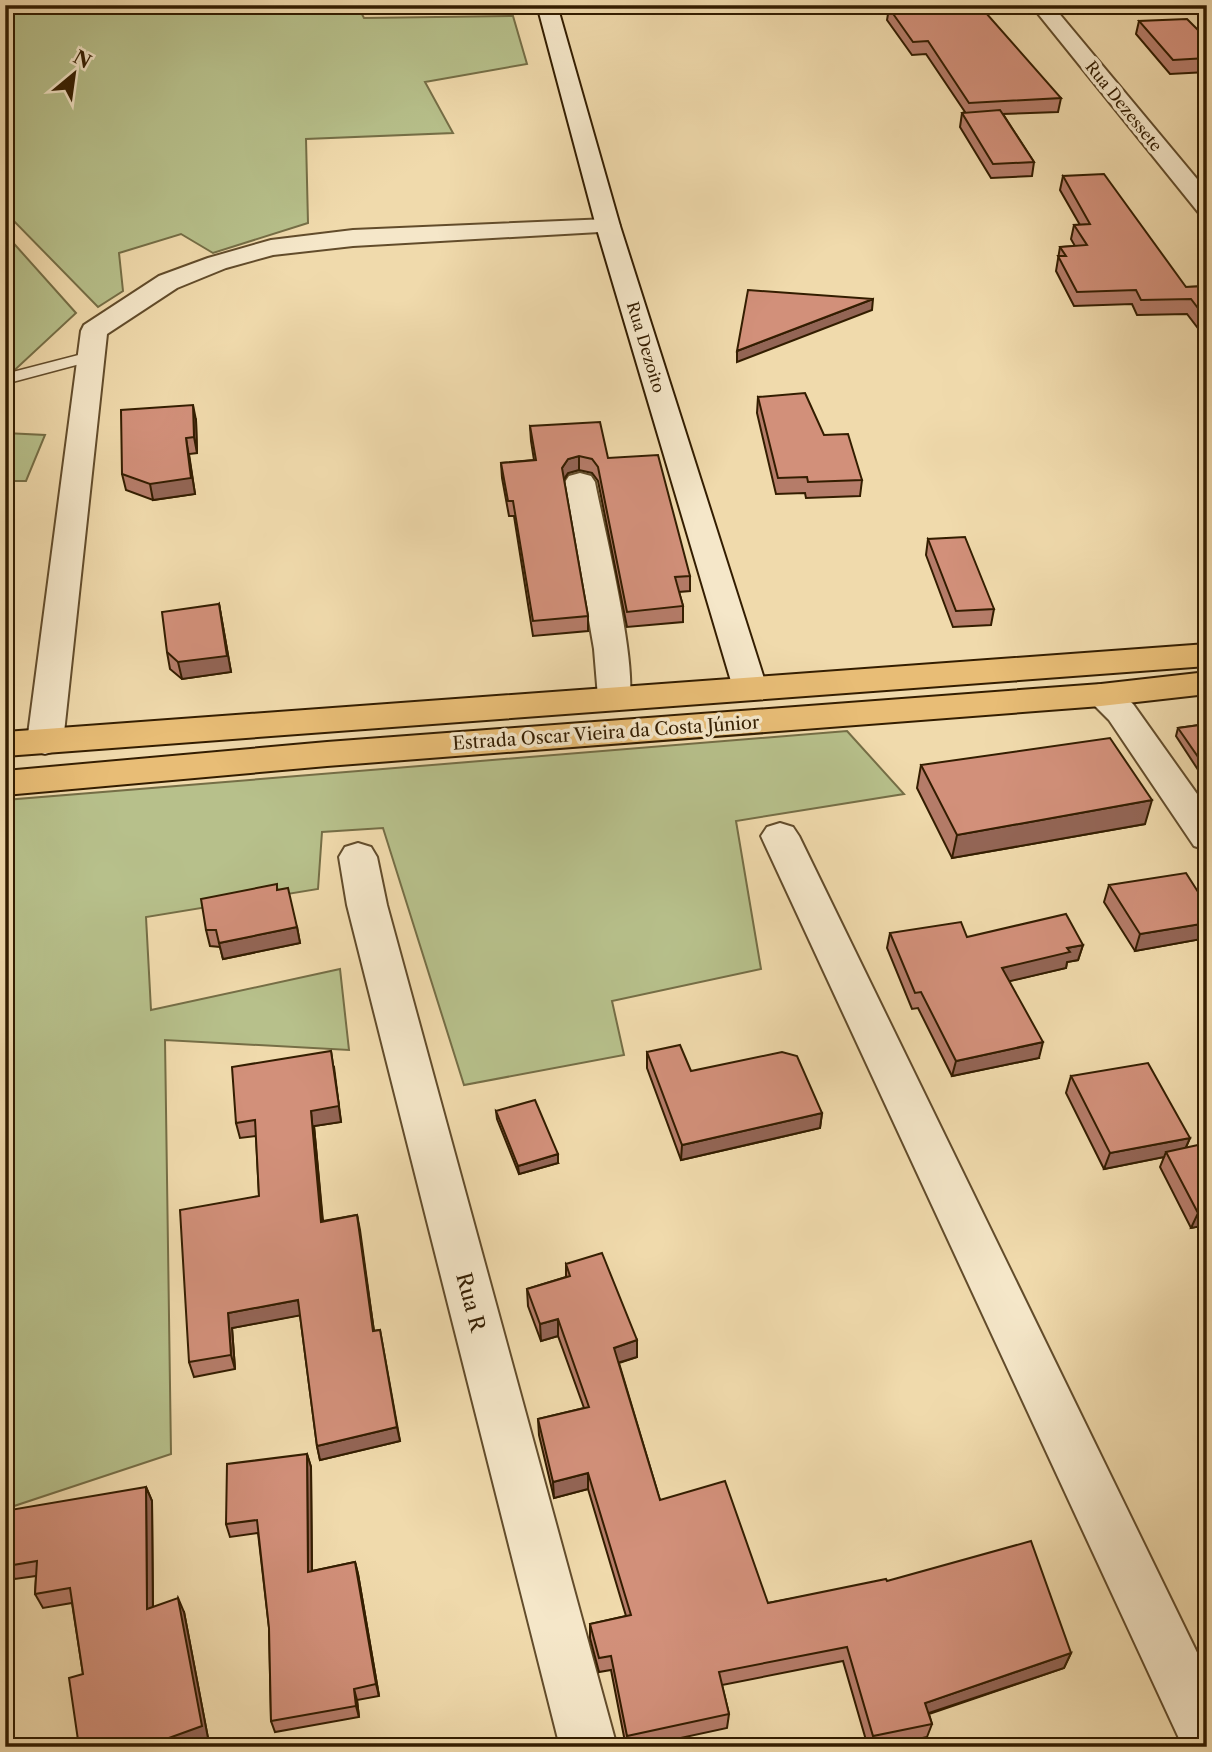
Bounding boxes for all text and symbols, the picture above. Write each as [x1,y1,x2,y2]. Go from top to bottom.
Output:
north arrow [38,38,108,108]
text: N [69,46,95,74]
street label: Rua Dezessete [1081,57,1167,155]
street label: Rua Dezoito [623,299,669,395]
street label: Estrada Oscar Vieira da Costa Júnior [452,711,761,755]
street label: Rua R [451,1270,491,1336]

